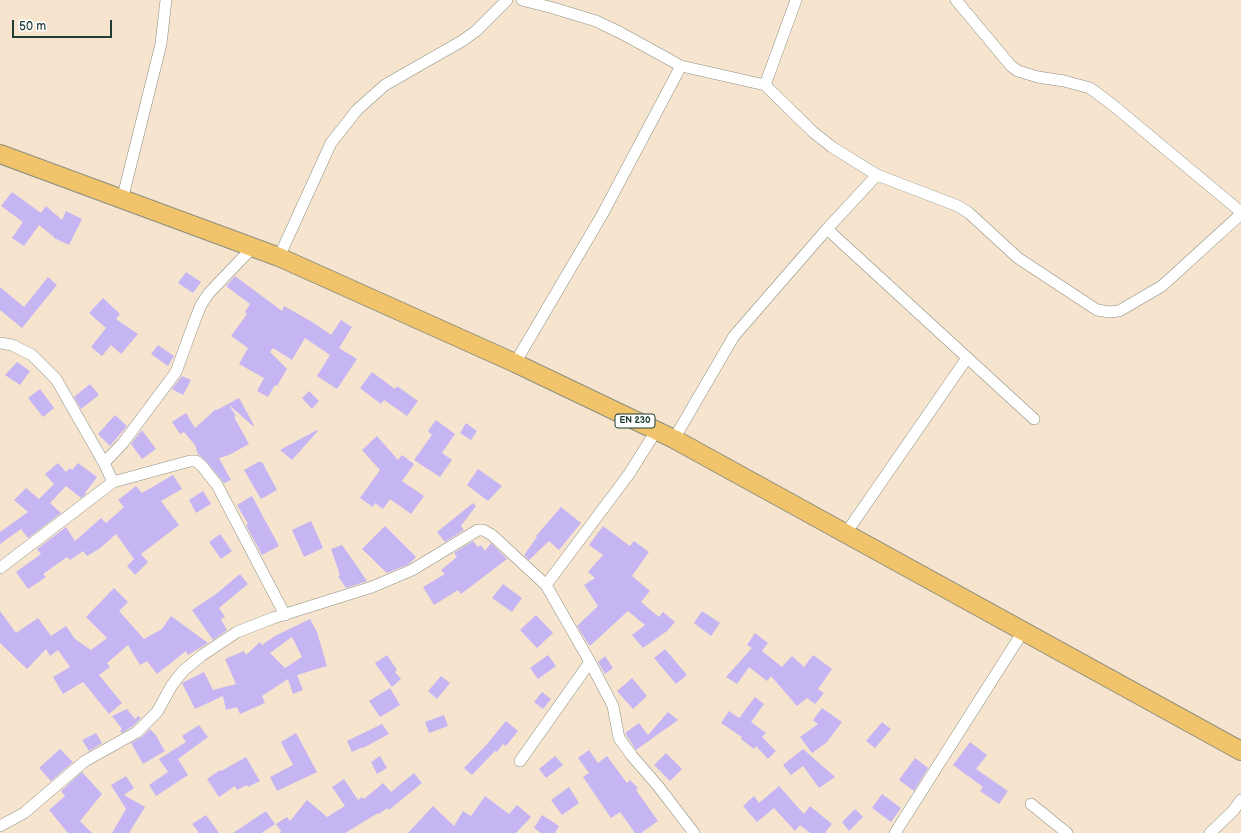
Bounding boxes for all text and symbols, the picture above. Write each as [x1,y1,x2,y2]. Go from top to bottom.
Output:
scale bar [14,12,114,38]
text: 50 m [19,19,46,34]
road number: EN 230 [615,414,655,428]

